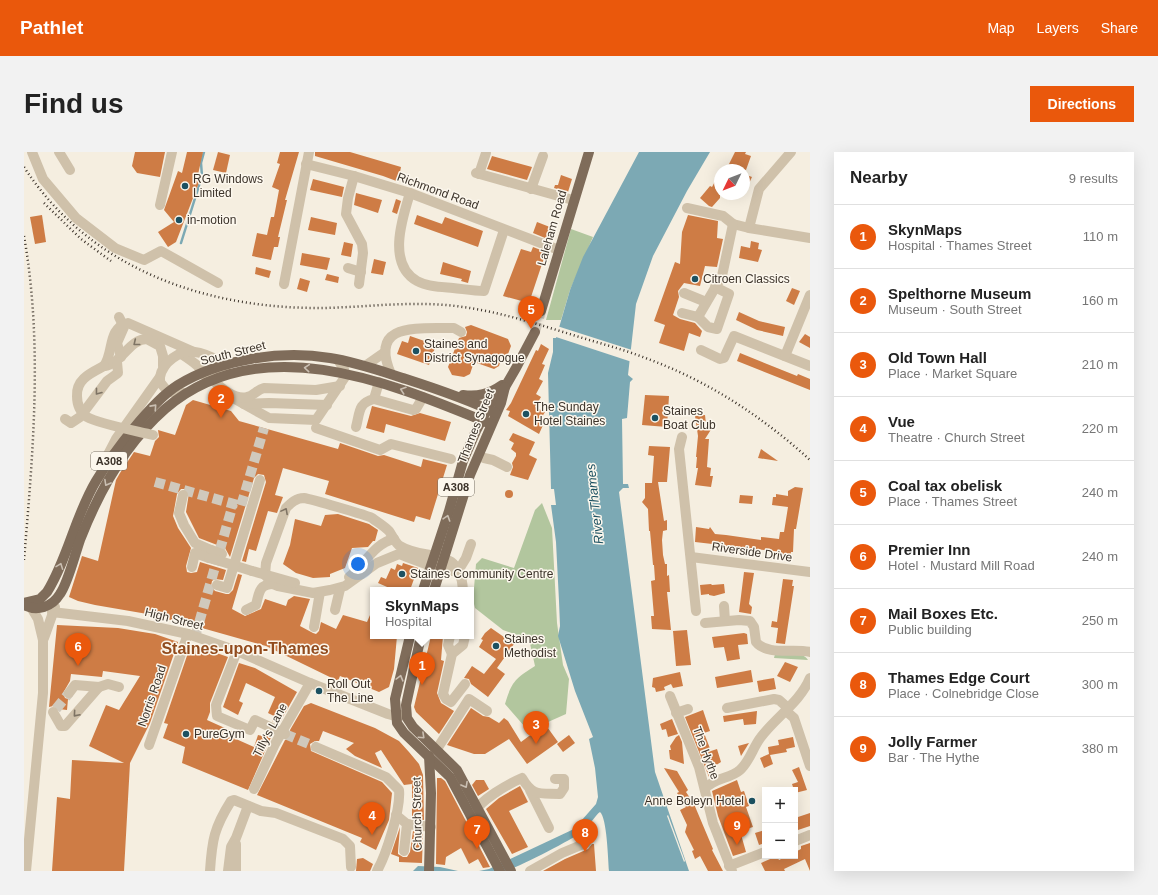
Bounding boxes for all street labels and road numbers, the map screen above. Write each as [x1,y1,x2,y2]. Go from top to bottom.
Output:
street label: Richmond Road [395,170,481,212]
street label: Laleham Road [535,189,569,267]
street label: South Street [199,338,268,368]
street label: Thames Street [455,386,497,465]
road number: A308 [91,452,127,470]
road number: A308 [438,478,474,496]
street label: Riverside Drive [711,539,794,565]
street label: High Street [143,605,205,633]
street label: Norris Road [135,663,169,729]
street label: Tilly's Lane [250,700,290,759]
street label: The Hythe [690,725,722,782]
street label: Church Street [409,776,425,851]

